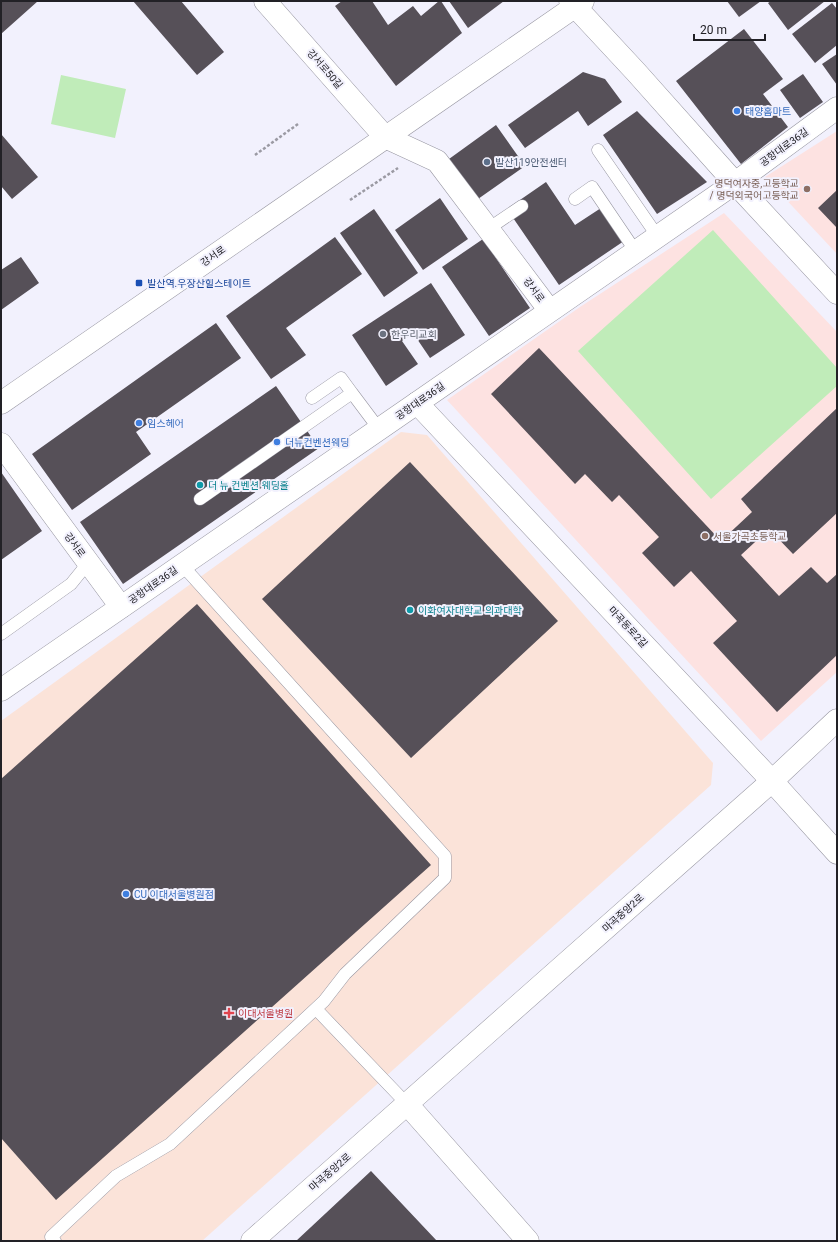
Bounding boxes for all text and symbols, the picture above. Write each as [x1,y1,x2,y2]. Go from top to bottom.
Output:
scale bar [694,16,765,42]
text: 20 m [700,23,727,37]
street label: 강서로50길 [305,47,345,91]
marker: 태양홈마트 [732,106,742,116]
place label: 태양홈마트 [745,106,791,117]
street label: 공항대로36길 [758,126,810,168]
marker: 발산119안전센터 [482,157,492,167]
place label: 발산119안전센터 [495,157,567,168]
place label: 명덕여자중,고등학교 / 명덕외국어고등학교 [710,178,799,201]
marker: 명덕여자중,고등학교 / 명덕외국어고등학교 [802,184,812,194]
street label: 강서로 [199,244,227,268]
street label: 강서로 [521,276,547,304]
marker: 발산역.우장산힐스테이트 [134,278,144,288]
place label: 발산역.우장산힐스테이트 [147,278,251,289]
marker: 한우리교회 [378,329,388,339]
place label: 한우리교회 [391,329,437,340]
street label: 공항대로36길 [393,380,447,422]
marker: 임스헤어 [134,418,144,428]
place label: 임스헤어 [147,418,184,429]
marker: 더뉴컨벤션웨딩 [272,437,282,447]
place label: 더뉴컨벤션웨딩 [285,437,349,448]
marker: 더 뉴 컨벤션 웨딩홀 [195,480,205,490]
place label: 더 뉴 컨벤션 웨딩홀 [208,480,289,491]
street label: 강서로 [62,531,88,559]
marker: 서울가곡초등학교 [700,531,710,541]
place label: 서울가곡초등학교 [713,531,787,542]
street label: 공항대로36길 [126,564,180,606]
street label: 마곡동로2길 [606,604,650,650]
marker: 이화여자대학교 의과대학 [405,605,415,615]
place label: 이화여자대학교 의과대학 [418,605,522,616]
marker: CU 이대서울병원점 [121,889,131,899]
place label: CU 이대서울병원점 [134,889,214,900]
street label: 마곡중앙2로 [600,892,646,934]
marker: 이대서울병원 [223,1007,235,1019]
place label: 이대서울병원 [238,1008,293,1019]
street label: 마곡중앙2로 [307,1151,353,1193]

